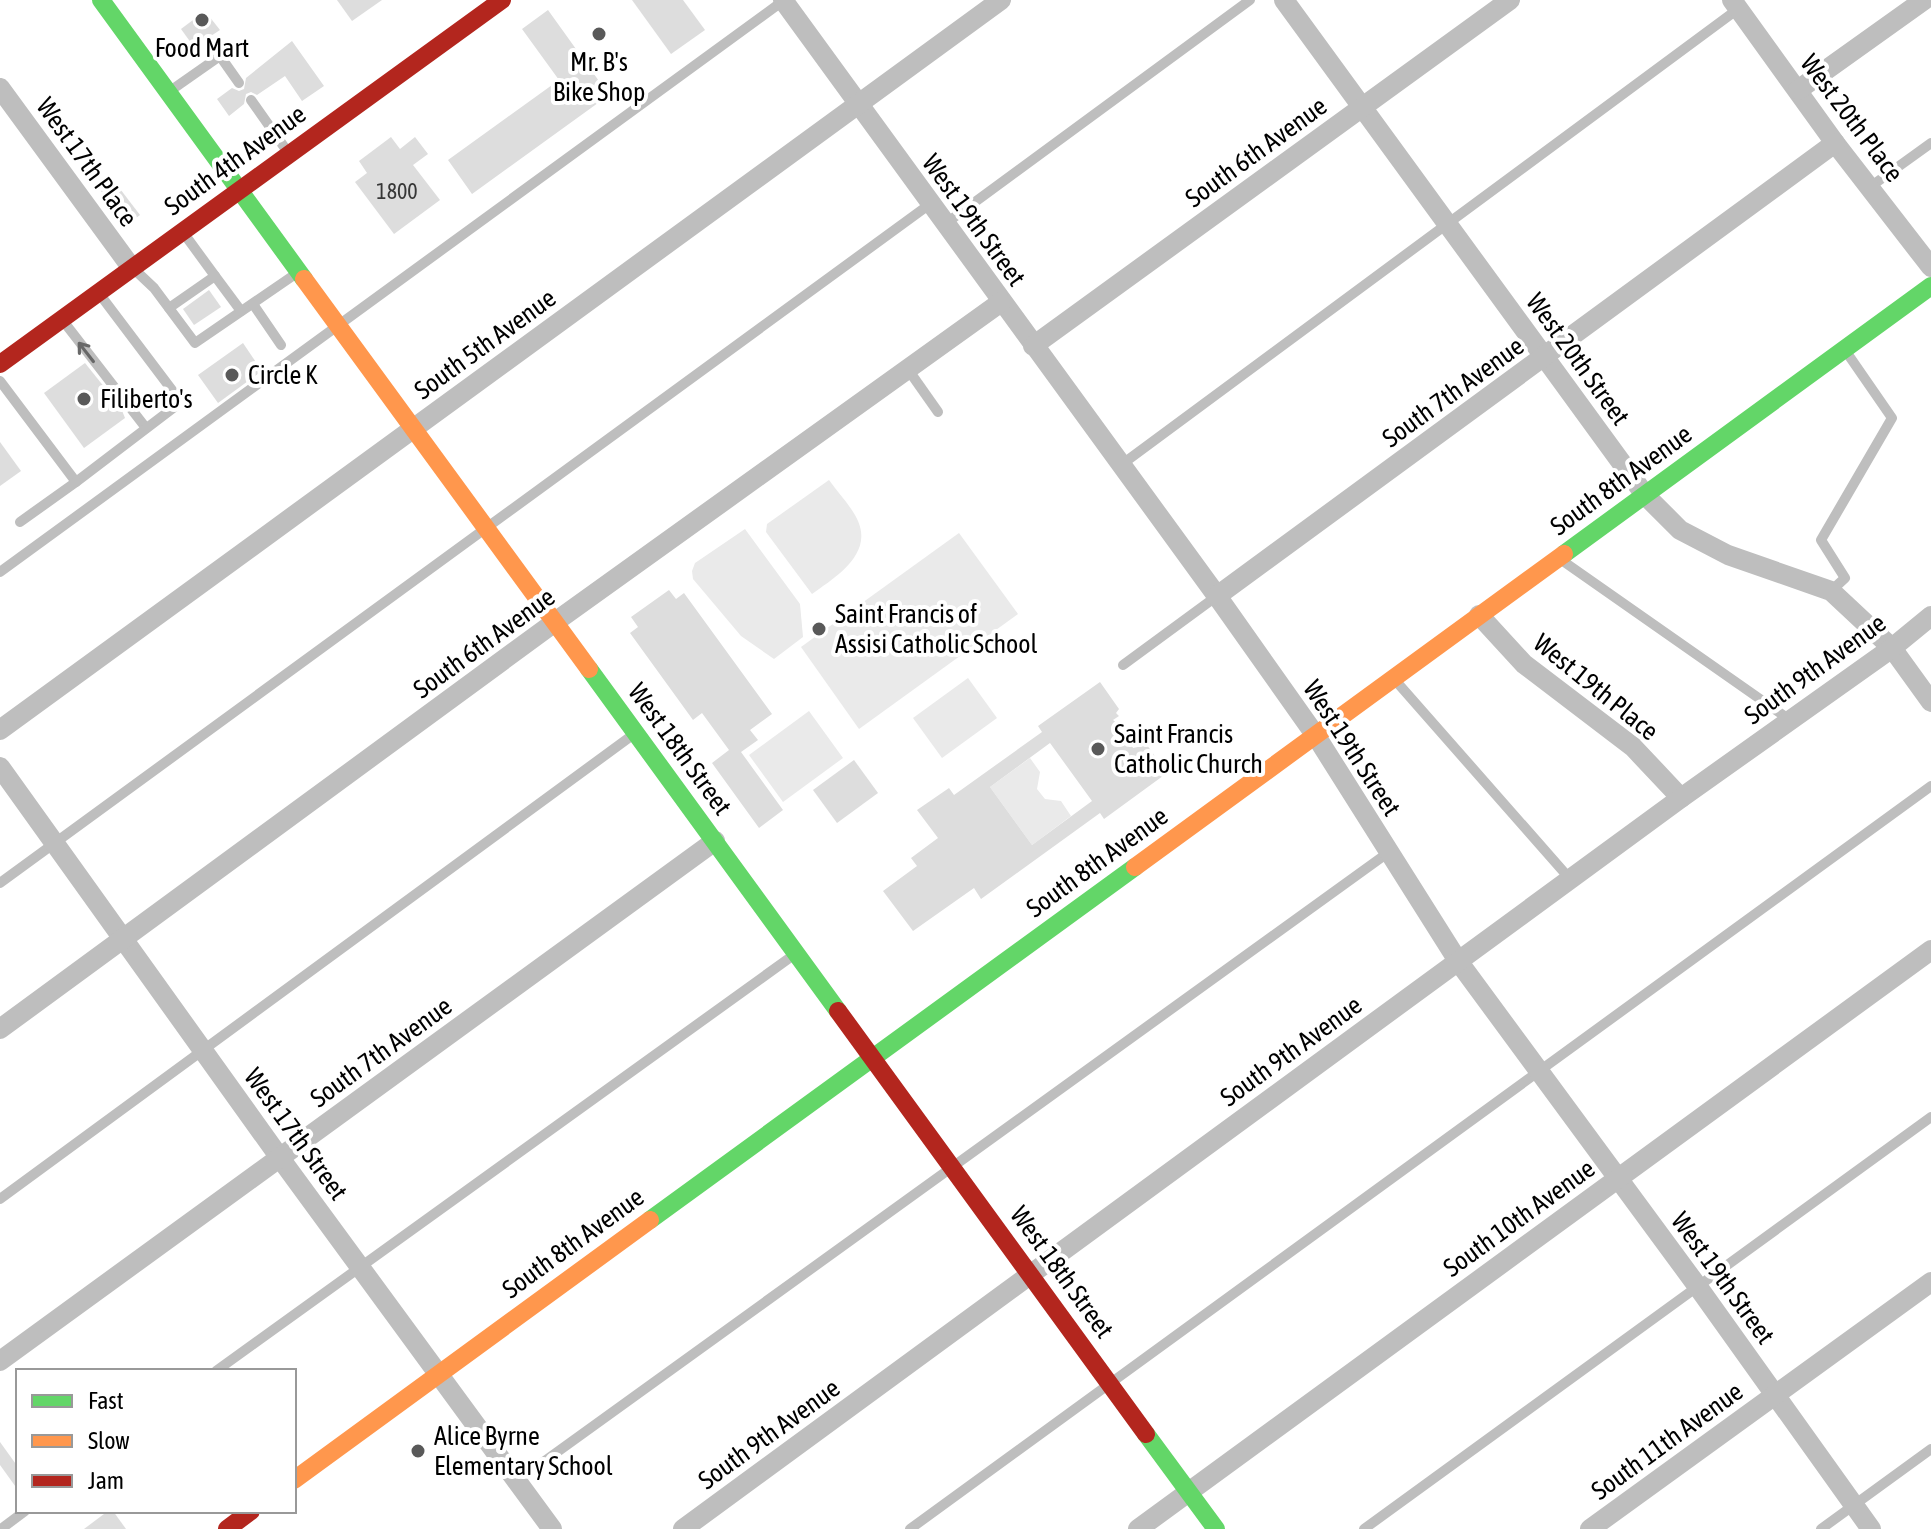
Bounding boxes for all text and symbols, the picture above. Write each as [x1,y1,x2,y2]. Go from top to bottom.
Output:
marker: Food Mart [193,11,211,29]
marker: Mr. B's Bike Shop [590,25,608,43]
place label: Food Mart [155,33,249,63]
place label: Mr. B's Bike Shop [553,47,645,107]
street label: West 20th Place [1794,49,1910,187]
street label: South 6th Avenue [1180,91,1332,213]
street label: West 17th Place [30,92,144,232]
street label: South 4th Avenue [159,99,311,221]
street label: West 19th Street [916,148,1032,292]
house number: 1800 [376,178,418,204]
street label: South 5th Avenue [409,283,561,405]
street label: West 20th Street [1520,287,1636,431]
street label: South 7th Avenue [1377,331,1529,453]
one-way arrow [78,342,95,363]
place label: Circle K [248,360,318,390]
marker: Circle K [223,366,241,384]
place label: Filiberto's [100,384,193,414]
marker: Filiberto's [75,390,93,408]
street label: South 8th Avenue [1545,419,1697,541]
street label: South 6th Avenue [408,582,560,704]
place label: Saint Francis of Assisi Catholic School [835,599,1038,659]
street label: South 9th Avenue [1739,608,1891,730]
marker: Saint Francis of Assisi Catholic School [810,620,828,638]
street label: West 19th Place [1528,628,1664,746]
street label: West 19th Street [1297,675,1407,821]
street label: West 18th Street [622,677,738,821]
place label: Saint Francis Catholic Church [1114,719,1263,779]
marker: Saint Francis Catholic Church [1089,740,1107,758]
street label: South 8th Avenue [1021,801,1173,923]
street label: South 9th Avenue [1215,990,1367,1112]
street label: South 7th Avenue [305,991,457,1113]
street label: West 17th Street [238,1062,354,1206]
street label: South 10th Avenue [1438,1153,1600,1283]
street label: South 8th Avenue [497,1182,649,1304]
street label: West 18th Street [1004,1200,1120,1344]
street label: West 19th Street [1665,1206,1781,1350]
legend [16,1369,296,1513]
street label: South 9th Avenue [693,1373,845,1495]
street label: South 11th Avenue [1586,1376,1748,1506]
text: Fast [88,1387,124,1414]
place label: Alice Byrne Elementary School [434,1421,613,1481]
text: Slow [88,1427,130,1454]
marker: Alice Byrne Elementary School [409,1442,427,1460]
text: Jam [88,1467,124,1494]

